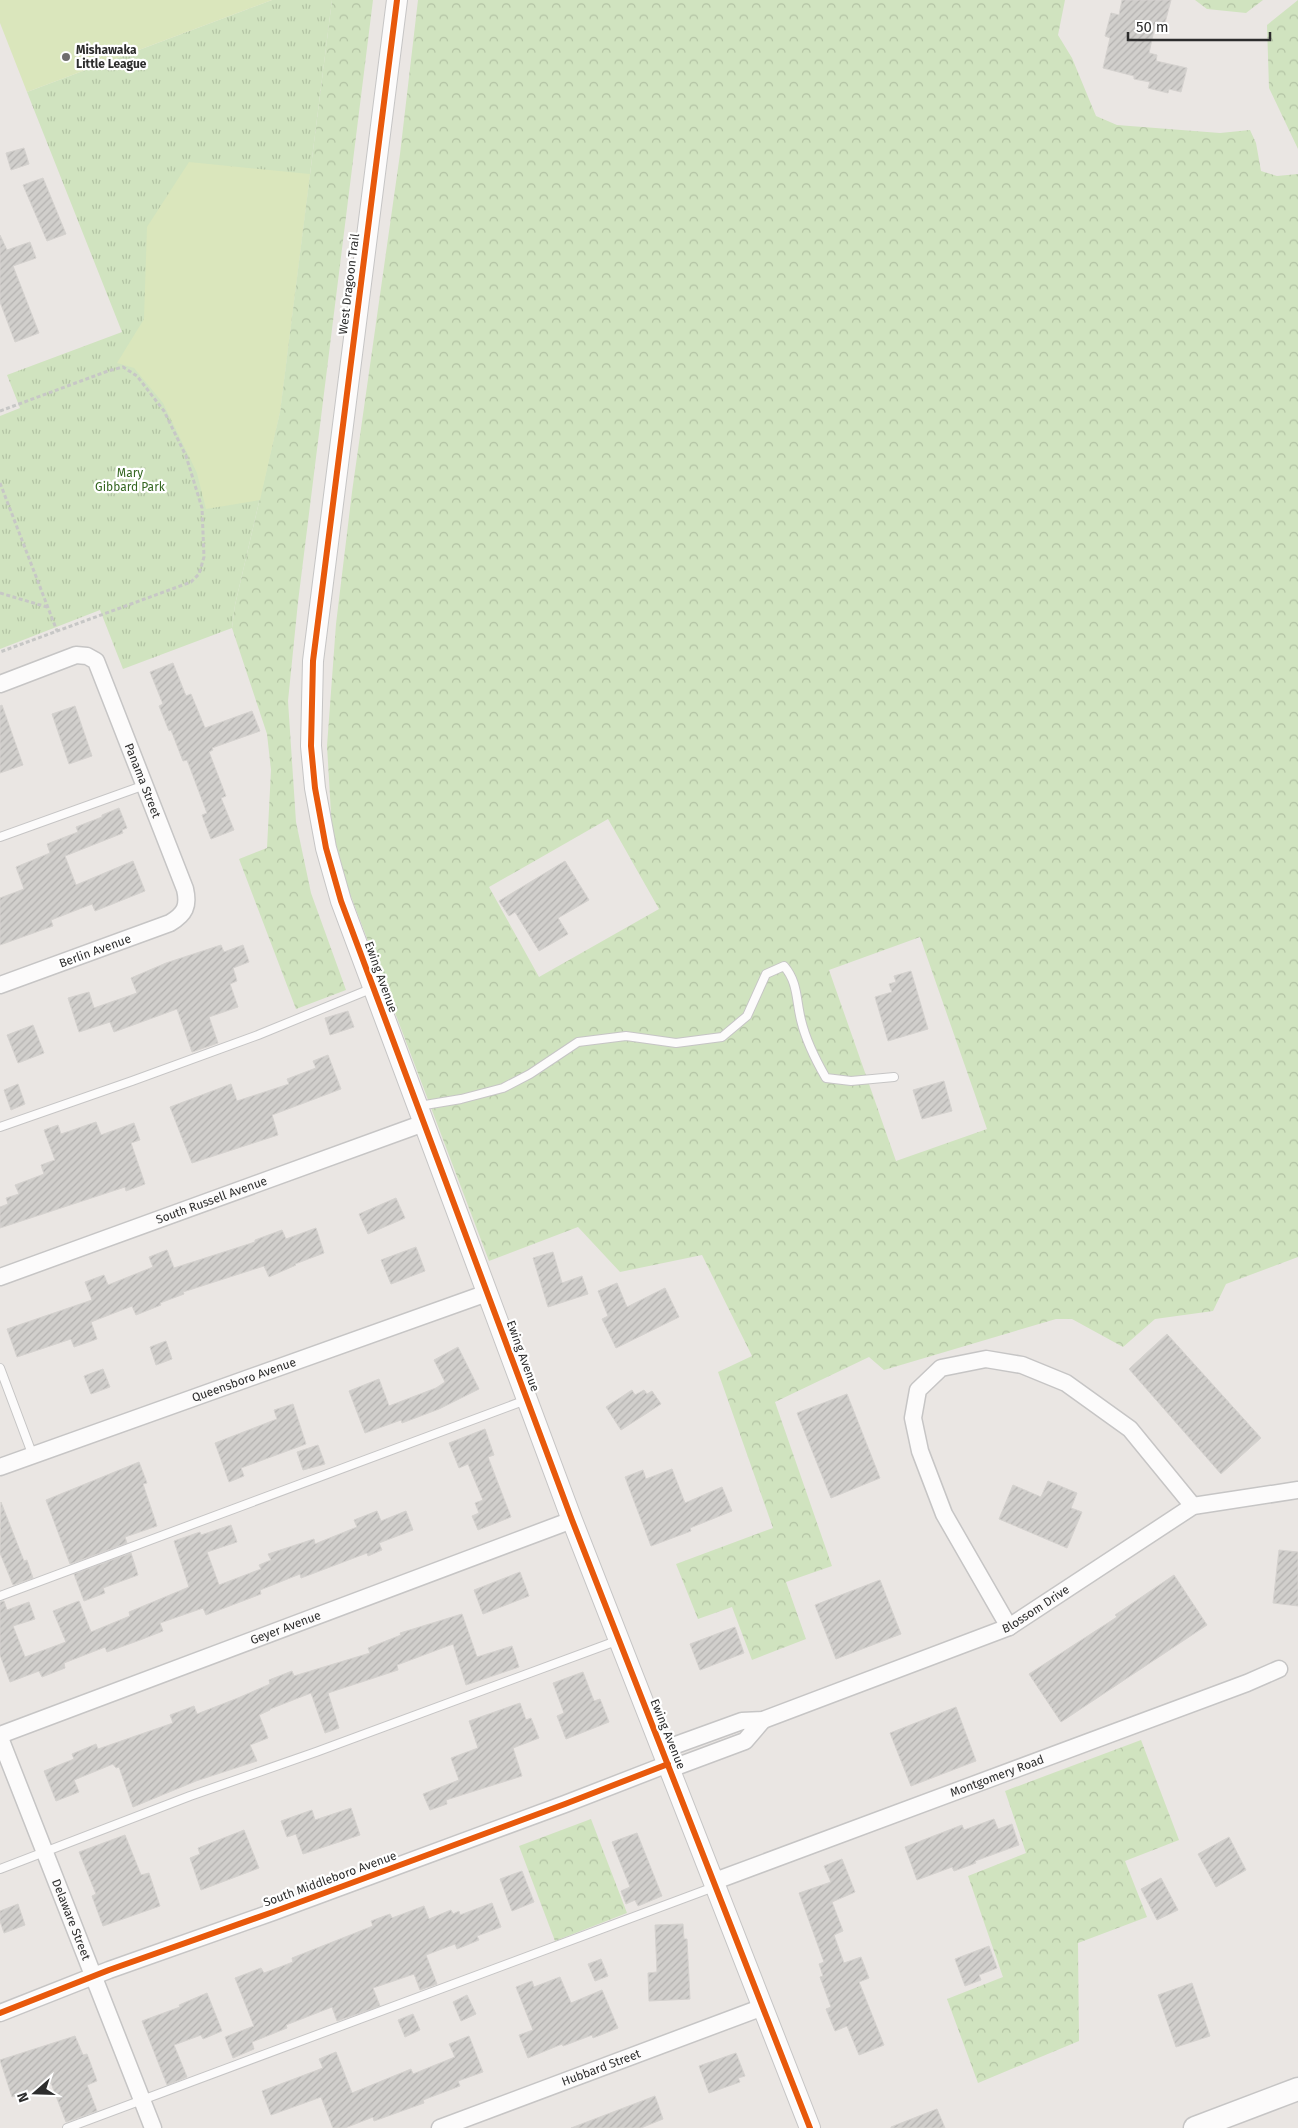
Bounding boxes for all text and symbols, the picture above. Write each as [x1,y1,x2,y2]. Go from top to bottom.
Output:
scale bar [1128,10,1270,42]
text: 50 m [1136,18,1169,36]
place label: Mishawaka Little League [76,43,147,71]
marker: Mishawaka Little League [60,51,72,63]
street label: West Dragoon Trail [336,232,362,335]
park label: Mary Gibbard Park [95,466,166,494]
street label: Panama Street [122,741,164,821]
street label: Berlin Avenue [57,932,133,970]
street label: Ewing Avenue [362,940,400,1014]
street label: South Russell Avenue [154,1174,269,1227]
street label: Ewing Avenue [504,1319,542,1393]
street label: Queensboro Avenue [190,1355,298,1405]
street label: Blossom Drive [1000,1582,1072,1636]
street label: Geyer Avenue [248,1608,323,1647]
street label: Ewing Avenue [648,1697,688,1771]
street label: Montgomery Road [948,1752,1046,1800]
street label: South Middleboro Avenue [262,1848,398,1910]
street label: Delaware Street [49,1877,94,1963]
street label: Hubbard Street [560,2046,643,2089]
north arrow [10,2068,60,2118]
text: N [14,2090,33,2105]

